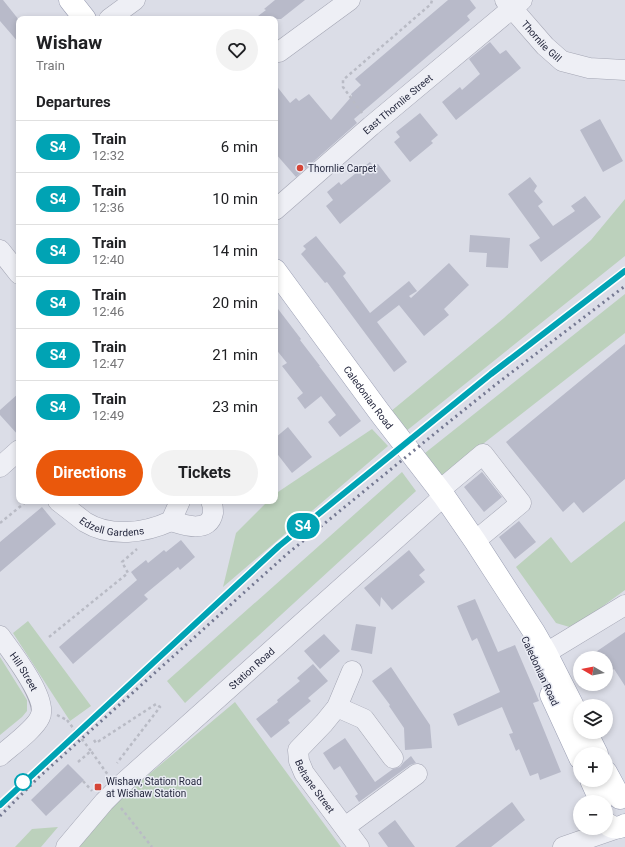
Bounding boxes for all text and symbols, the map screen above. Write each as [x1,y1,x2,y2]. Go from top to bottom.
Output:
street label: Thornlie Gill [520,18,564,64]
button: heart [216,29,258,71]
text: Wishaw [36,31,102,54]
text: Train [36,58,65,73]
street label: East Thornlie Street [361,72,434,136]
text: Departures [36,93,111,111]
text: Train [92,130,126,148]
text: 6 min [221,138,258,156]
text: S4 [50,139,66,155]
text: 12:32 [92,148,124,163]
marker: Thornlie Carpet [295,163,305,173]
place label: Thornlie Carpet [308,163,376,174]
text: Train [92,182,126,200]
text: 10 min [212,190,258,208]
text: S4 [50,191,66,207]
text: 12:36 [92,200,124,215]
text: Train [92,234,126,252]
text: 14 min [212,242,258,260]
text: S4 [50,243,66,259]
text: 12:40 [92,252,124,267]
text: Train [92,286,126,304]
text: 20 min [212,294,258,312]
text: S4 [50,295,66,311]
text: 12:46 [92,304,124,319]
text: Train [92,338,126,356]
text: 21 min [212,346,258,364]
text: S4 [50,347,66,363]
text: 12:47 [92,356,124,371]
street label: Caledonian Road [342,364,396,431]
text: Train [92,390,126,408]
text: 23 min [212,398,258,416]
text: S4 [50,399,66,415]
text: 12:49 [92,408,124,423]
button: Directions [36,450,143,496]
button: Tickets [151,450,258,496]
line badge: S4 [285,513,321,539]
street label: Edzell Gardens [78,514,145,538]
text: S4 [295,518,311,534]
street label: Caledonian Road [519,635,561,707]
street label: Station Road [226,645,276,691]
street label: Hill Street [8,650,40,693]
north arrow [573,651,613,691]
map controls [573,651,613,835]
button: layers [573,699,613,739]
button: + [573,747,613,787]
street label: Beltane Street [293,758,337,815]
unlabelled marker [14,773,32,791]
place label: Wishaw, Station Road at Wishaw Station [106,776,202,799]
marker: Wishaw, Station Road at Wishaw Station [93,782,103,792]
button: − [573,795,613,835]

